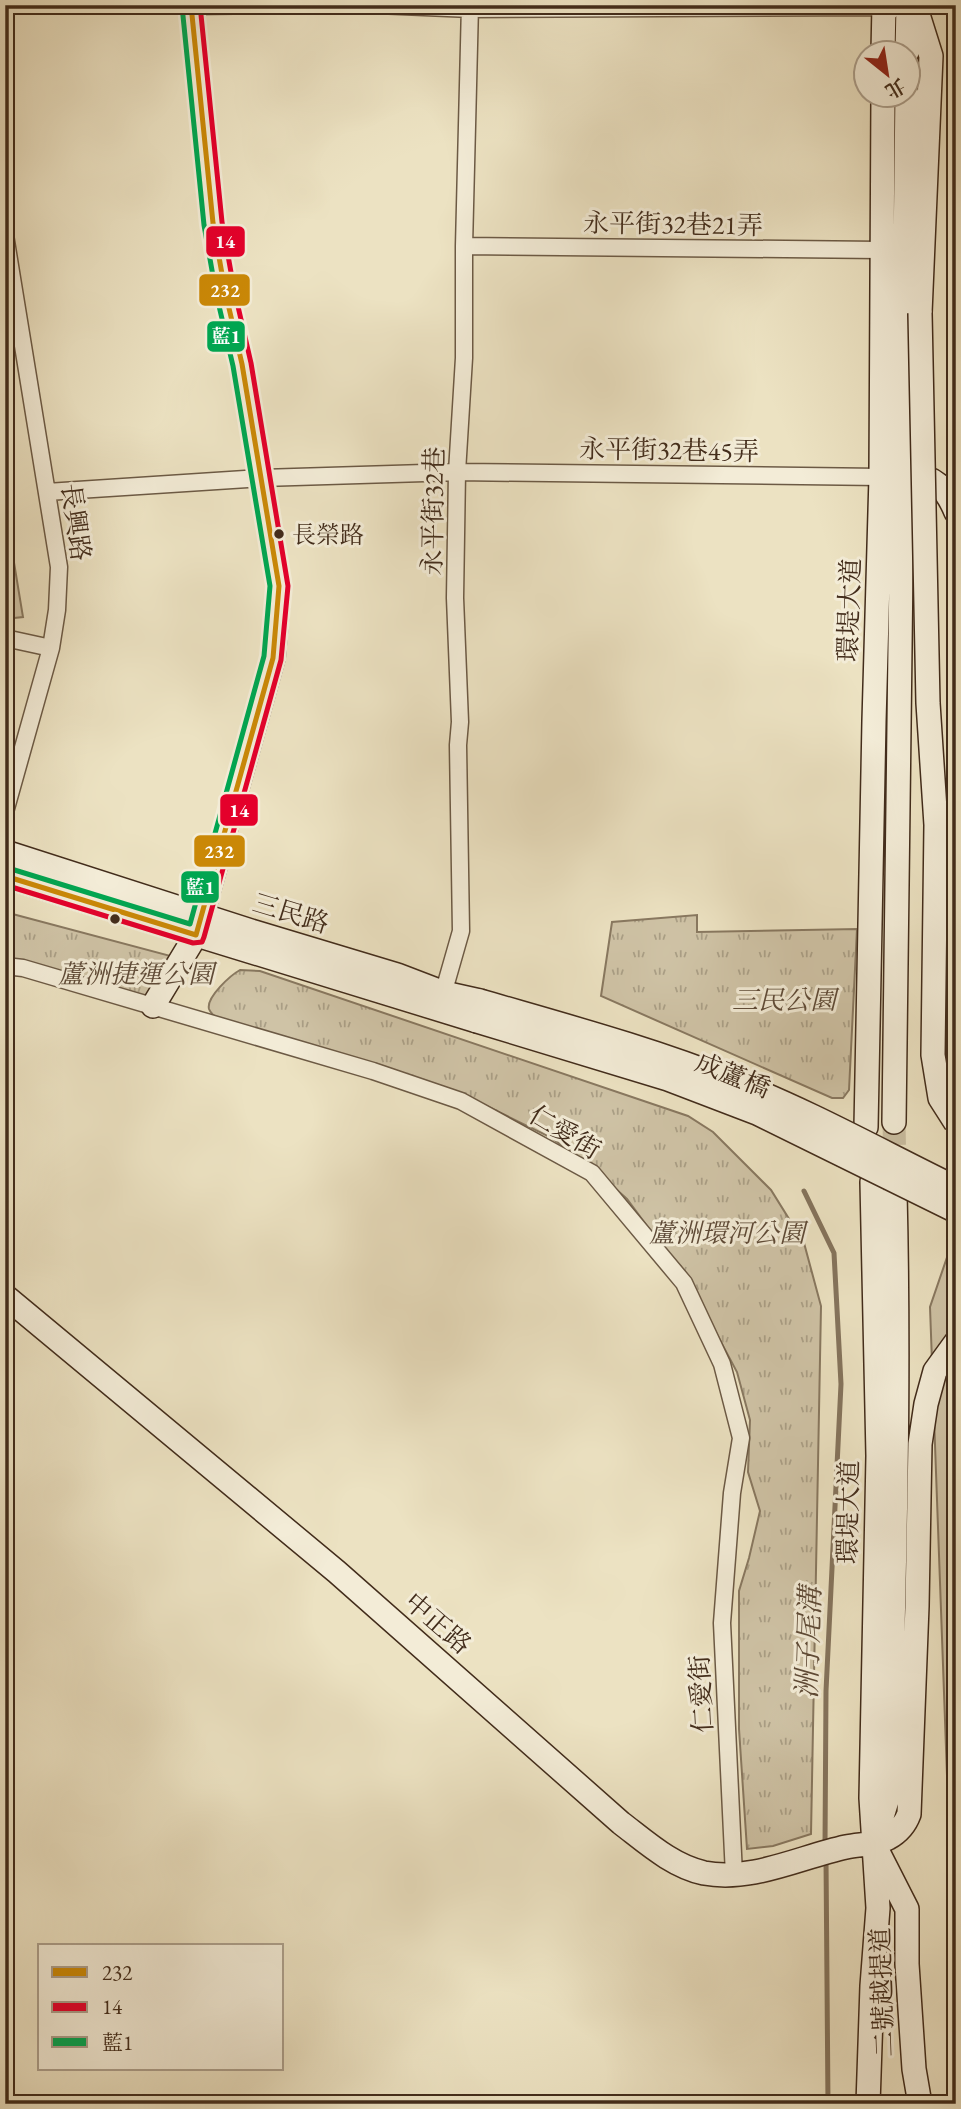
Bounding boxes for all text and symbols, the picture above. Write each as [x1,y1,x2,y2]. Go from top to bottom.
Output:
north arrow [852,38,922,108]
text: 北 [881,73,910,104]
street label: 永平街32巷21弄 [583,205,763,243]
line badge: 14 [205,225,246,258]
text: 14 [215,229,236,254]
line badge: 232 [198,273,251,307]
text: 232 [210,278,240,303]
line badge: 藍1 [206,320,246,353]
text: 藍1 [211,324,241,349]
street label: 永平街32巷45弄 [579,431,759,469]
street label: 永平街32巷 [415,446,451,576]
street label: 長興路 [54,481,98,563]
place label: 長榮路 [292,519,364,550]
marker: 長榮路 [272,527,286,541]
street label: 環堤大道 [830,557,868,663]
line badge: 14 [219,793,259,827]
text: 14 [229,798,250,823]
line badge: 232 [193,834,246,868]
text: 232 [204,839,234,864]
line badge: 藍1 [180,870,220,904]
text: 藍1 [185,875,215,900]
street label: 三民路 [249,885,333,941]
unlabelled marker [108,912,122,926]
park label: 蘆洲捷運公園 [58,957,218,991]
park label: 三民公園 [732,983,840,1017]
street label: 成蘆橋 [690,1045,776,1105]
street label: 仁愛街 [523,1097,607,1167]
park label: 蘆洲環河公園 [649,1216,809,1250]
street label: 環堤大道 [830,1460,866,1564]
water label: 洲子尾溝 [788,1582,828,1700]
street label: 中正路 [397,1585,479,1661]
street label: 仁愛街 [682,1654,720,1734]
street label: 二號越提道 [863,1926,901,2058]
legend [38,1944,284,2070]
text: 232 [102,1959,132,1986]
text: 14 [102,1993,123,2020]
text: 藍1 [102,2029,133,2056]

